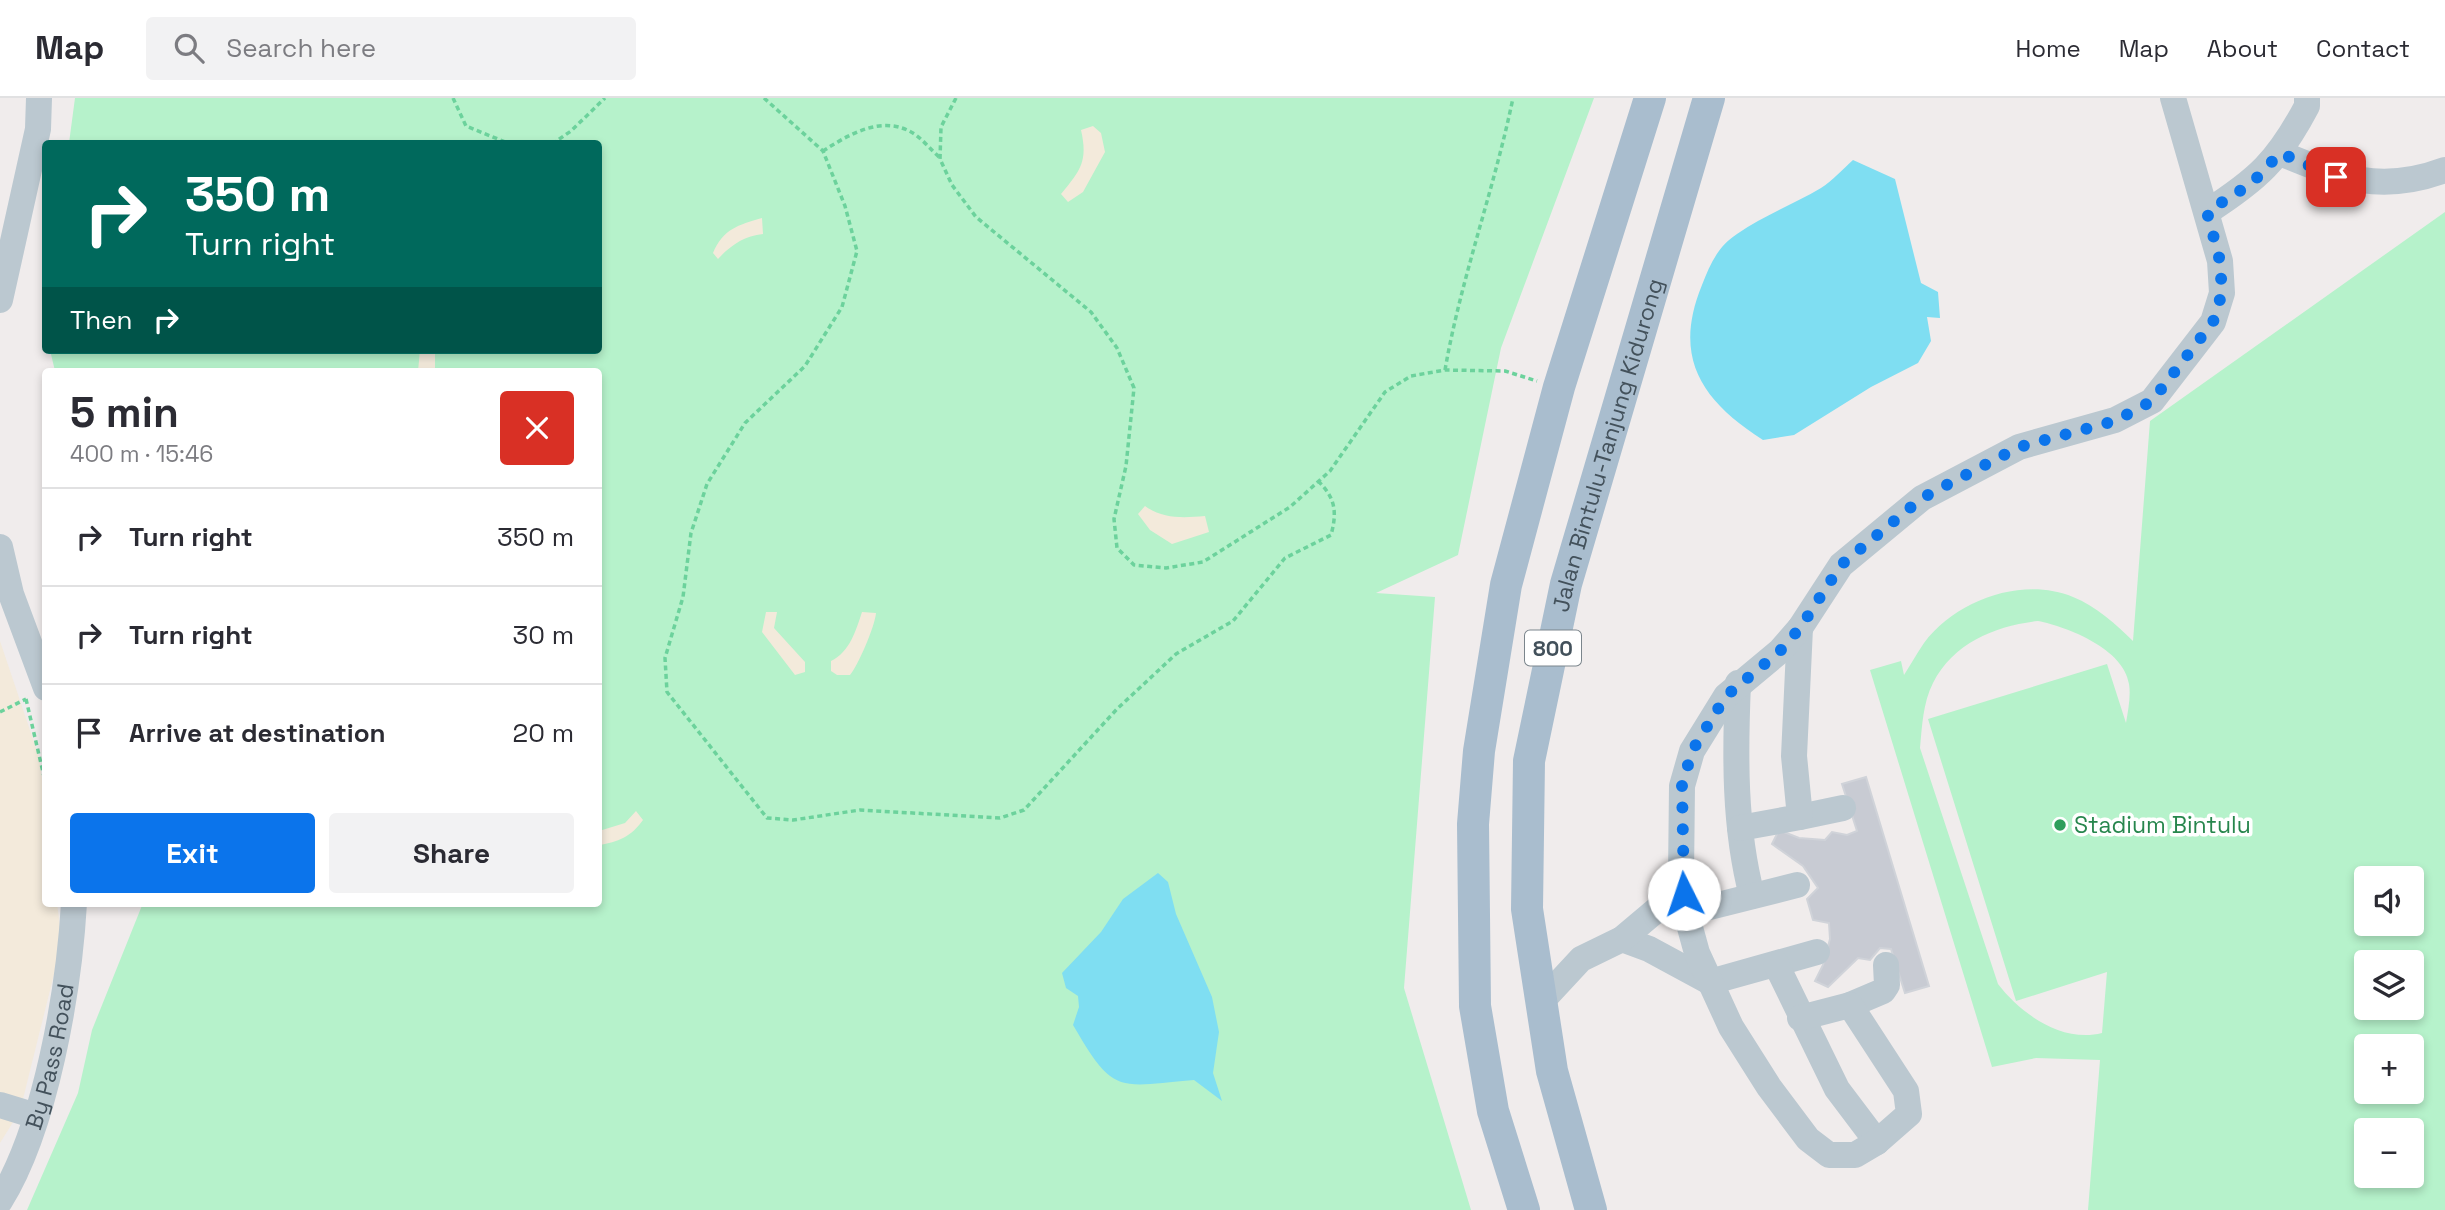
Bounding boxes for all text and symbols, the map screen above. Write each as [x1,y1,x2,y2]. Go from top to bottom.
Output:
search box [146,17,636,80]
text: Map [35,27,104,69]
icon: search [170,29,208,67]
text: Search here [226,31,376,65]
text: Home [2015,33,2081,64]
text: Map [2119,33,2169,64]
text: About [2207,33,2278,64]
text: Contact [2316,33,2410,64]
pin [2306,147,2366,207]
icon: arrive [2317,158,2355,196]
text: 350 m [185,163,330,225]
icon: right [70,168,161,259]
text: Turn right [185,224,335,264]
street label: Jalan Bintulu-Tanjung Kidurong [1546,275,1670,615]
icon: right [147,301,185,339]
text: Then [70,303,133,337]
text: 5 min [70,386,179,439]
button: close [500,391,574,465]
text: 400 m · 15:46 [70,439,213,469]
icon: right [70,518,108,556]
text: Turn right [129,520,253,554]
text: 350 m [497,520,574,554]
icon: right [70,616,108,654]
text: Turn right [129,618,253,652]
text: 30 m [513,618,574,652]
road number: 800 [1525,630,1581,666]
icon: arrive [70,714,108,752]
text: Arrive at destination [129,716,386,750]
text: 20 m [513,716,574,750]
place label: Stadium Bintulu [2074,810,2251,840]
button: Exit [70,813,315,893]
button: Share [329,813,574,893]
marker: Stadium Bintulu [2052,817,2068,833]
position arrow [1647,857,1721,931]
map controls [2354,866,2424,1188]
button: sound [2354,866,2424,936]
button: layers [2354,950,2424,1020]
street label: By Pass Road [18,981,81,1133]
button: + [2354,1034,2424,1104]
button: − [2354,1118,2424,1188]

